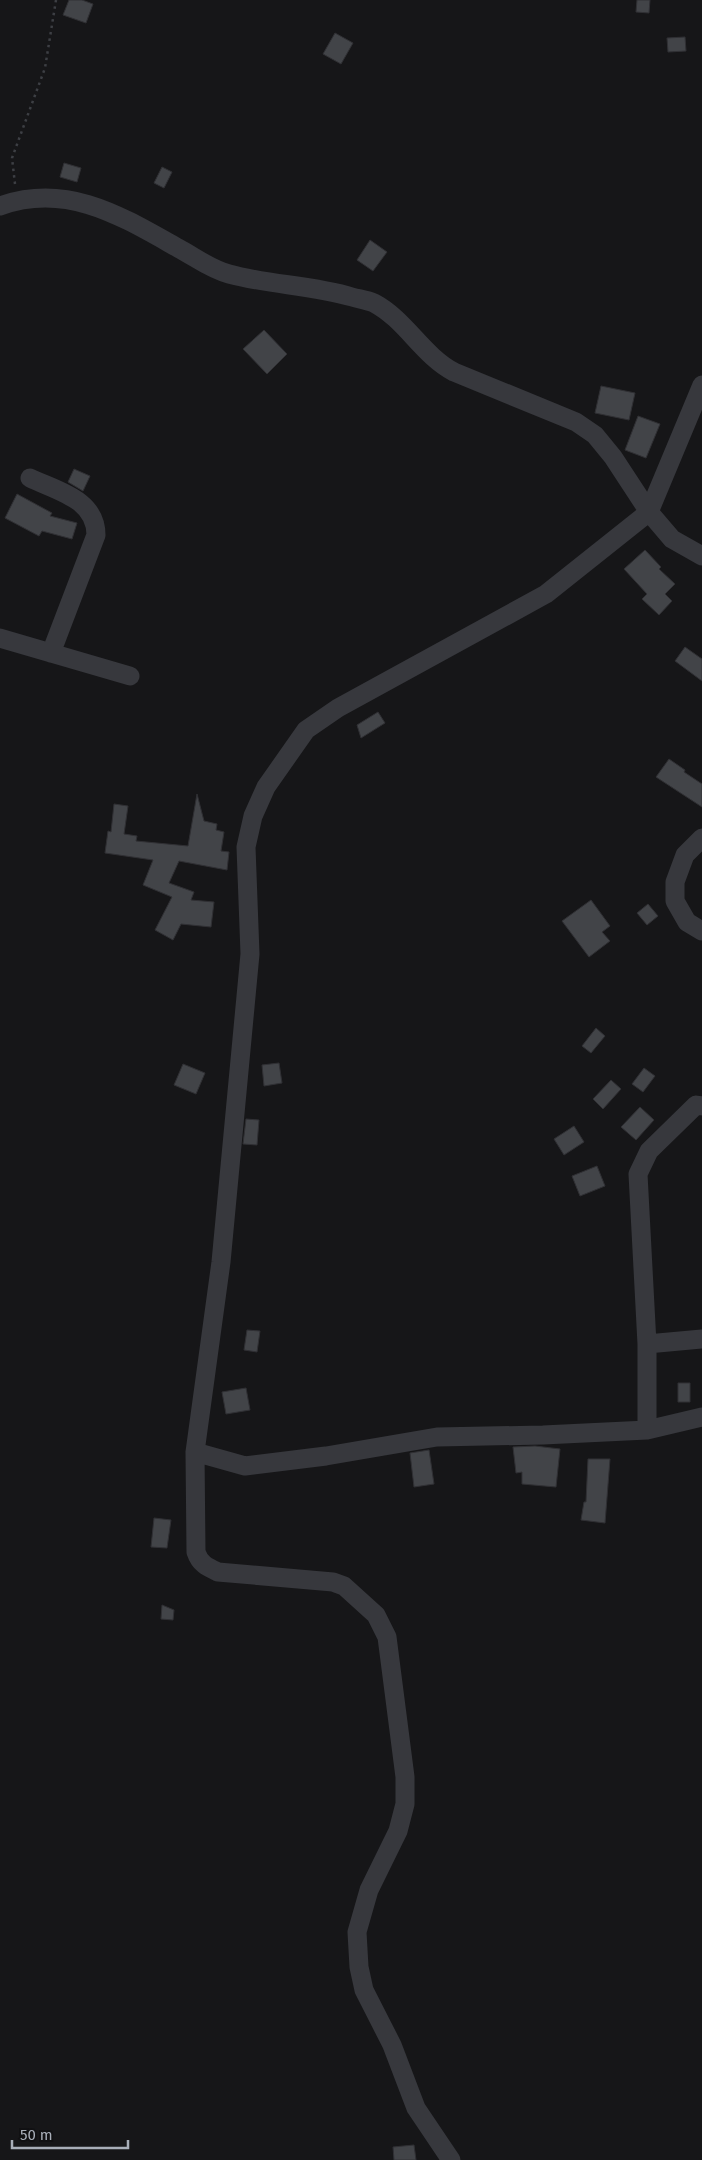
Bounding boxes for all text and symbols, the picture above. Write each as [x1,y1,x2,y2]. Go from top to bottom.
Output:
scale bar [12,2118,129,2150]
text: 50 m [20,2126,53,2144]

